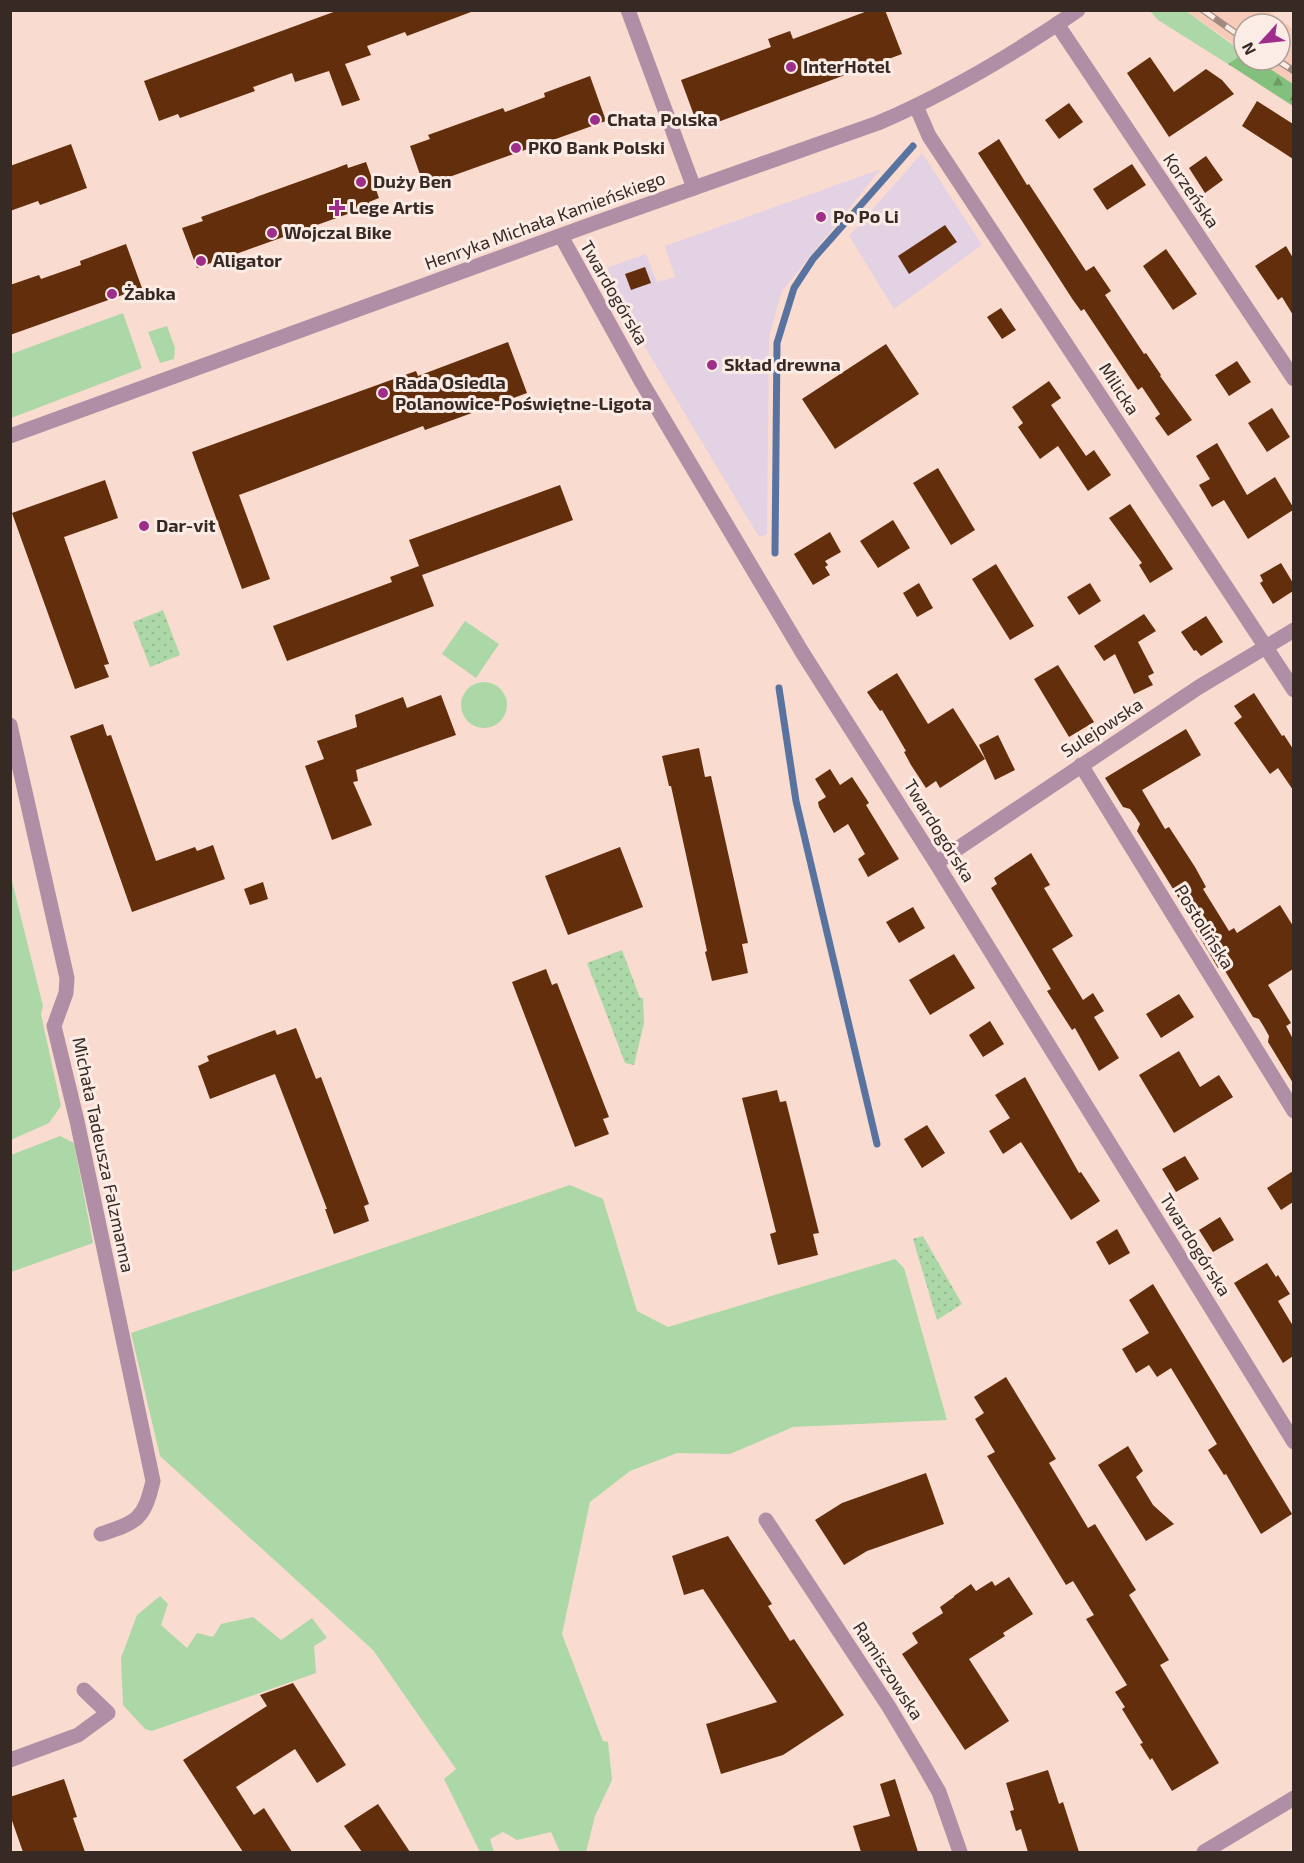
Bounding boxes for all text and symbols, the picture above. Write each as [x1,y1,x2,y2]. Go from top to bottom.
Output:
north arrow [1232,12,1292,72]
text: N [1237,40,1259,59]
place label: InterHotel [803,55,891,77]
marker: InterHotel [784,60,798,74]
place label: Chata Polska [607,108,718,130]
marker: Chata Polska [588,113,602,127]
place label: PKO Bank Polski [528,136,665,158]
marker: PKO Bank Polski [509,141,523,155]
street label: Korzeńska [1159,149,1225,232]
street label: Henryka Michała Kamieńskiego [421,166,668,274]
place label: Duży Ben [373,170,452,192]
marker: Duży Ben [354,175,368,189]
place label: Lege Artis [349,196,434,218]
marker: Lege Artis [330,201,344,215]
place label: Po Po Li [833,205,899,227]
marker: Po Po Li [814,210,828,224]
place label: Wojczal Bike [284,221,392,243]
marker: Wojczal Bike [265,226,279,240]
street label: Twardogórska [576,236,654,349]
place label: Aligator [213,249,282,271]
marker: Aligator [194,254,208,268]
place label: Żabka [124,282,176,304]
marker: Żabka [105,287,119,301]
place label: Skład drewna [724,353,841,375]
marker: Skład drewna [705,358,719,372]
street label: Milicka [1095,358,1145,419]
place label: Rada Osiedla Polanowice-Poświętne-Ligota [395,371,652,414]
marker: Rada Osiedla Polanowice-Poświętne-Ligota [376,386,390,400]
place label: Dar-vit [156,514,216,536]
marker: Dar-vit [137,519,151,533]
street label: Sulejowska [1056,693,1146,762]
street label: Twardogórska [900,775,980,886]
street label: Postolińska [1170,880,1239,973]
street label: Michała Tadeusza Falzmanna [68,1035,140,1274]
street label: Twardogórska [1156,1189,1236,1300]
street label: Ramiszowska [849,1617,929,1724]

